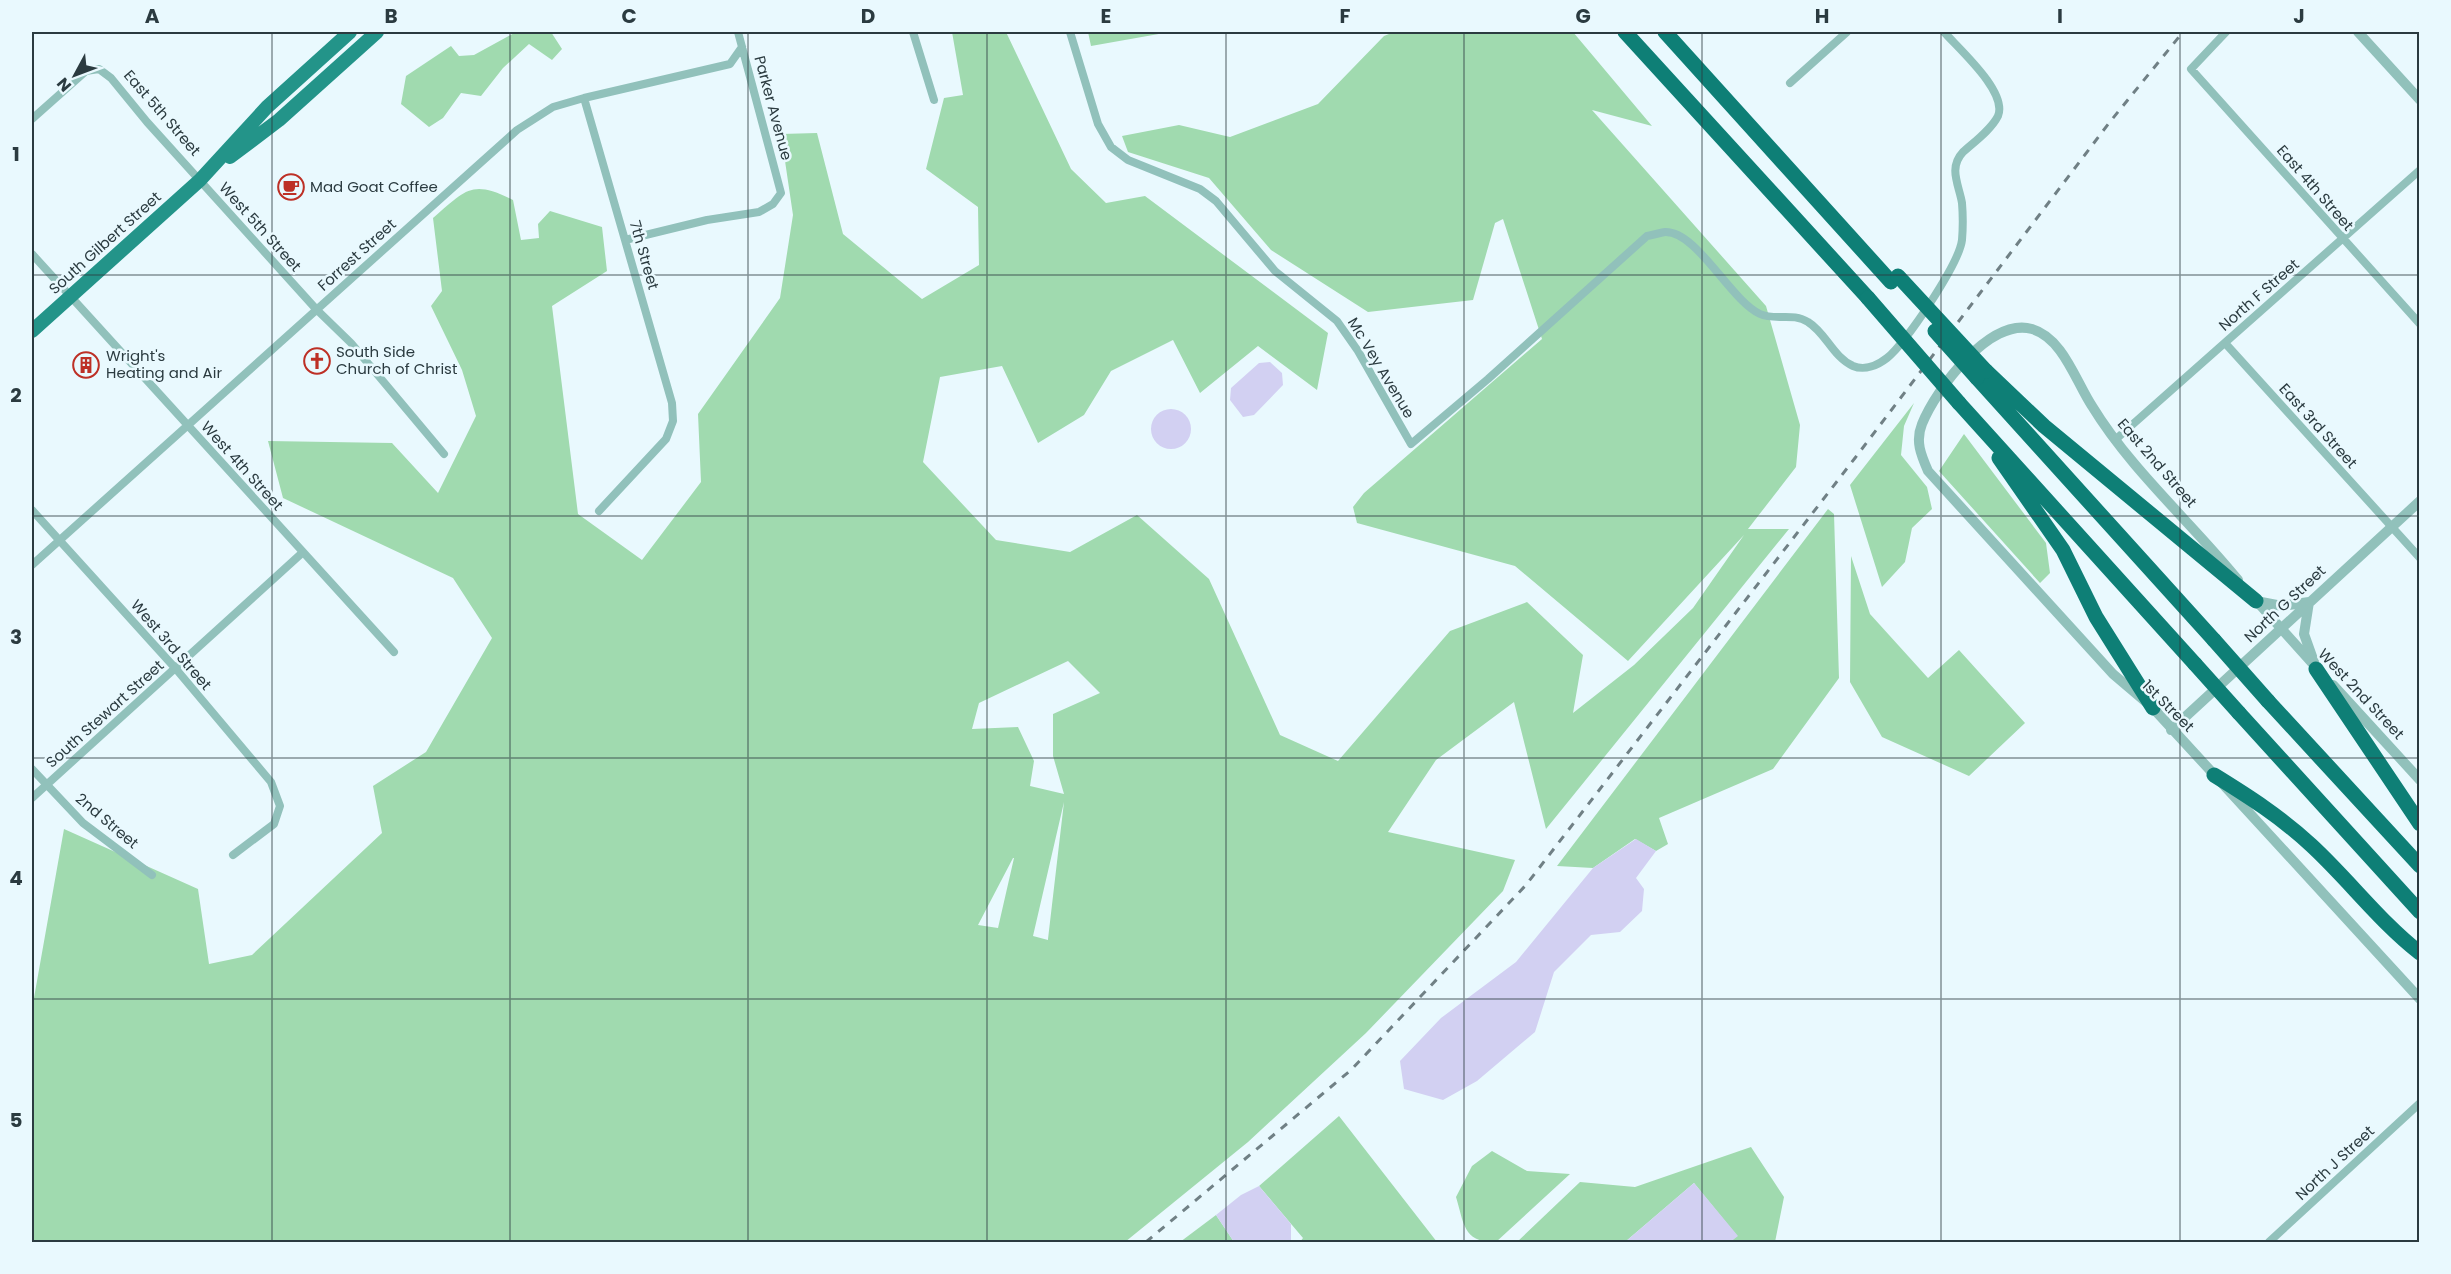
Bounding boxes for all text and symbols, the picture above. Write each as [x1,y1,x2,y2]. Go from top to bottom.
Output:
text: A [145,2,160,30]
text: B [384,2,398,30]
text: C [621,2,637,30]
text: D [861,2,875,30]
text: E [1101,2,1111,30]
text: F [1340,2,1351,30]
text: G [1575,2,1591,30]
text: H [1815,2,1829,30]
text: I [2057,2,2063,30]
text: J [2293,2,2305,30]
north arrow [45,45,105,105]
street label: Parker Avenue [749,53,798,162]
street label: East 5th Street [119,65,206,160]
text: N [51,72,77,97]
text: 1 [12,140,20,168]
street label: East 4th Street [2272,140,2359,235]
cafe icon: Mad Goat Coffee [276,172,306,202]
place label: Mad Goat Coffee [310,176,438,197]
street label: West 5th Street [215,177,306,276]
street label: South Gilbert Street [44,186,165,299]
street label: Forrest Street [313,214,400,296]
street label: 7th Street [625,218,664,292]
street label: North F Street [2214,254,2303,335]
street label: Mc Vey Avenue [1343,313,1420,422]
place label: South Side Church of Christ [336,341,457,379]
place label: Wright's Heating and Air [106,345,222,383]
church icon: South Side Church of Christ [302,346,332,376]
building icon: Wright's Heating and Air [71,350,101,380]
street label: East 3rd Street [2275,379,2362,473]
text: 2 [10,381,22,409]
street label: East 2nd Street [2113,414,2202,512]
street label: West 4th Street [197,416,288,515]
street label: North G Street [2239,560,2330,647]
street label: West 3rd Street [126,595,217,694]
text: 3 [10,623,22,651]
street label: West 2nd Street [2314,644,2409,744]
street label: South Stewart Street [41,655,168,772]
street label: 1st Street [2138,675,2199,736]
street label: 2nd Street [71,788,143,853]
text: 4 [9,864,23,892]
text: 5 [10,1106,23,1134]
street label: North J Street [2291,1121,2379,1205]

